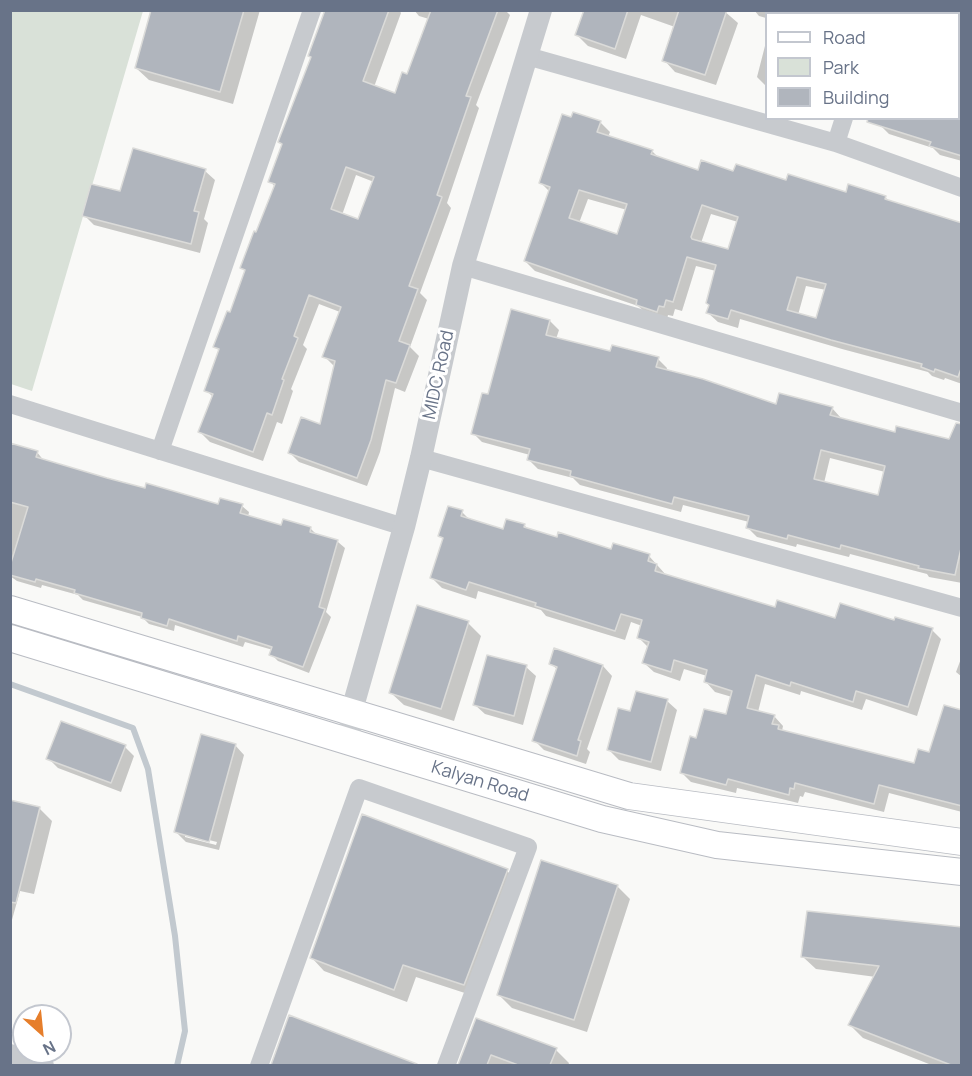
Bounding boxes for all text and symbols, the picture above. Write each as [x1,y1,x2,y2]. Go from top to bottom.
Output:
legend [765,12,960,120]
text: Road [823,25,866,49]
text: Park [823,55,859,79]
text: Building [823,85,889,109]
street label: MIDC Road [419,328,459,422]
street label: Kalyan Road [429,757,531,807]
north arrow [12,1004,72,1064]
text: N [39,1036,59,1061]

